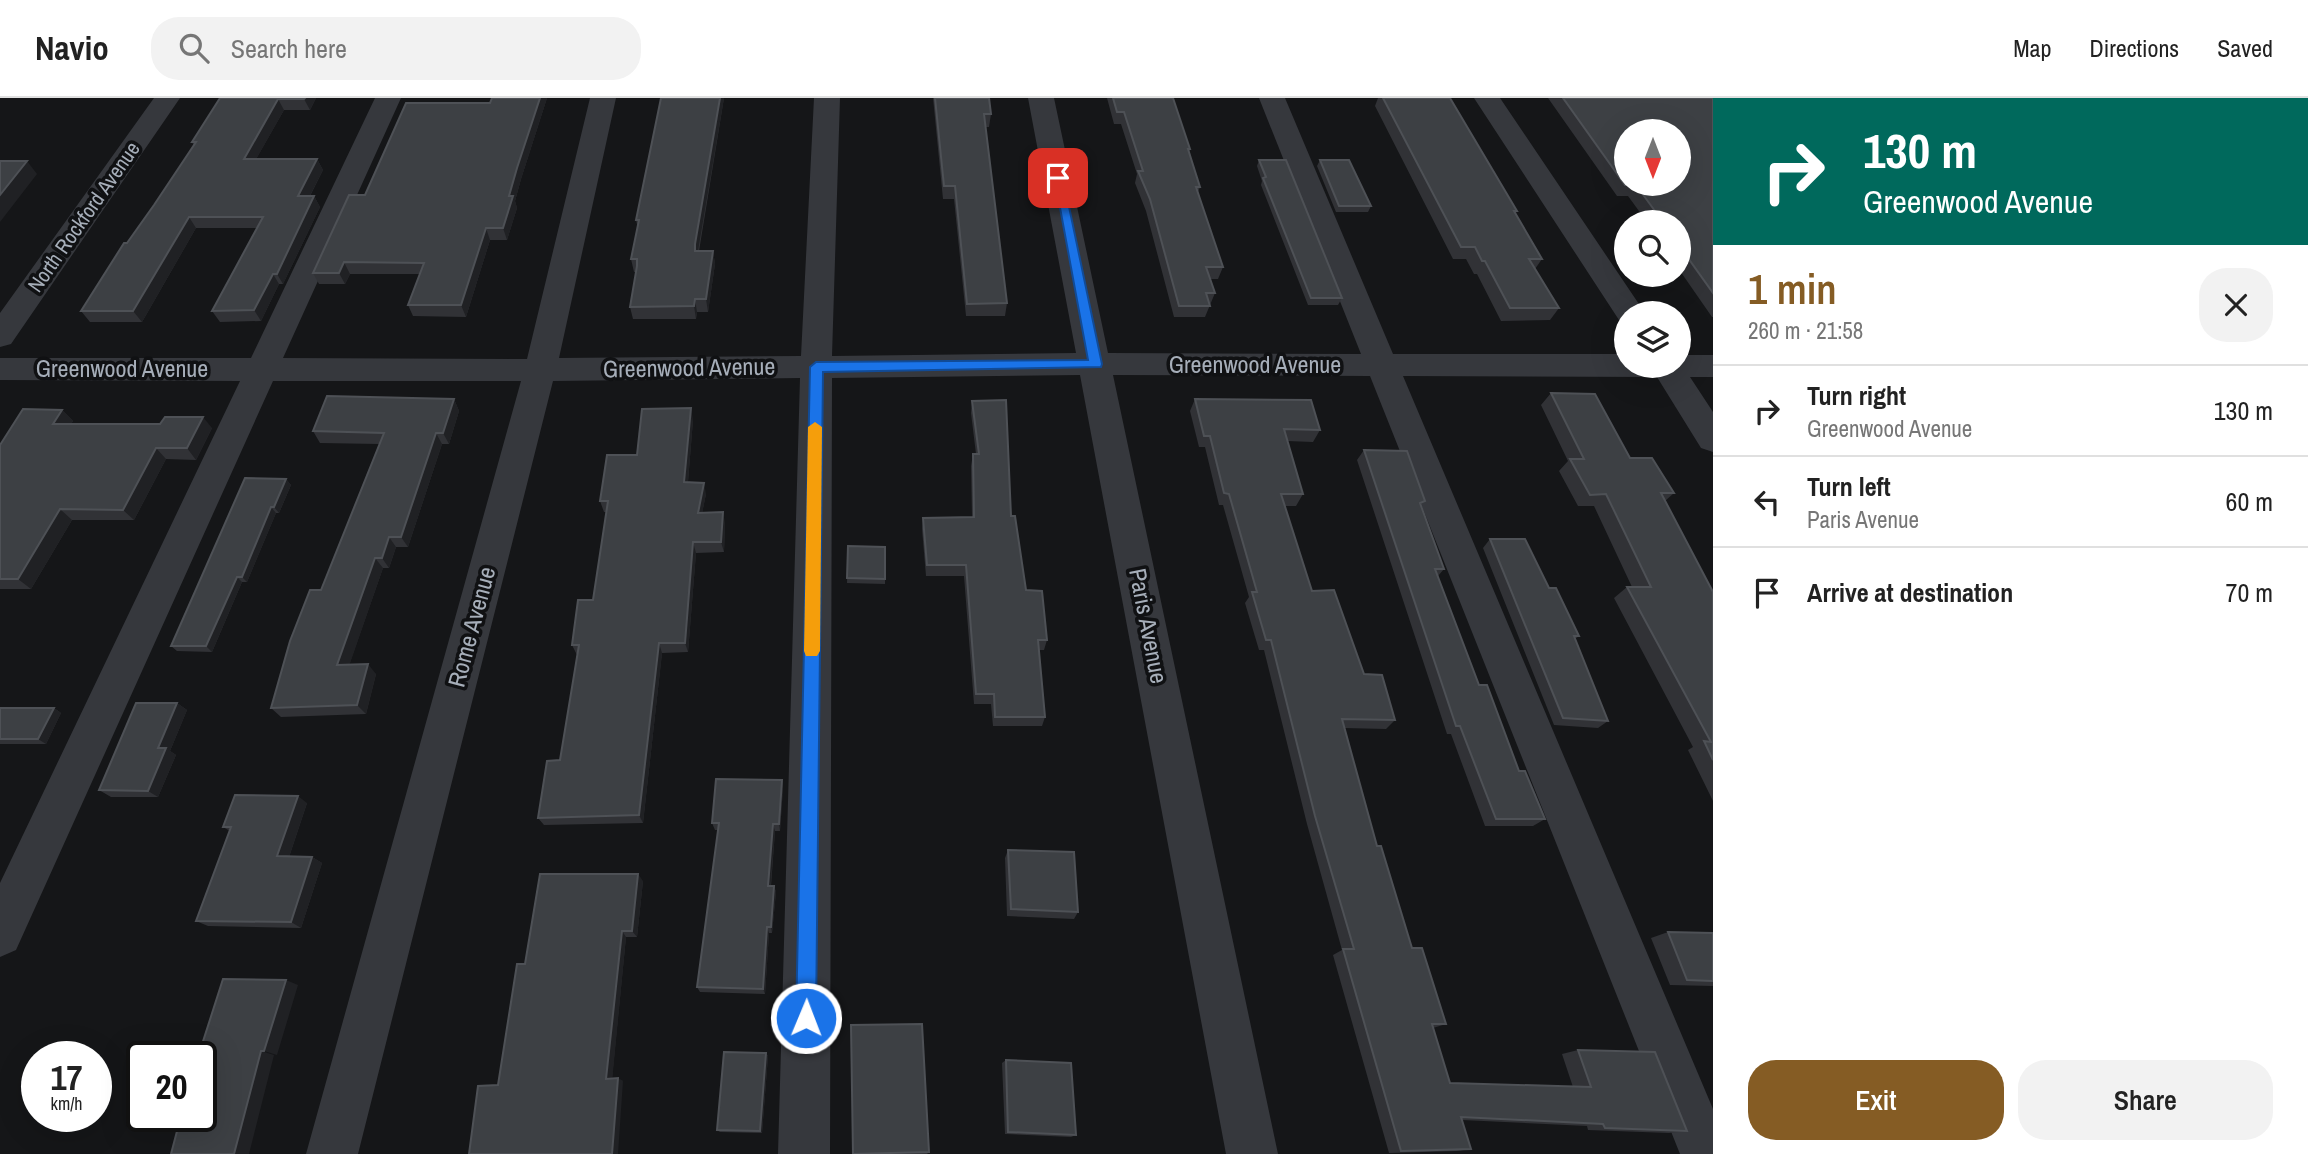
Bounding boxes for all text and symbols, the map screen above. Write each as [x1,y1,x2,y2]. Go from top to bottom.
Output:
search box [151,17,641,80]
text: Navio [35,26,109,70]
icon: search [175,29,213,67]
text: Search here [231,31,347,66]
text: Map [2013,32,2051,64]
text: Directions [2089,32,2179,64]
text: Saved [2217,32,2273,64]
text: 130 m [1863,117,1977,183]
north arrow [1614,119,1690,196]
map controls [1614,119,1691,378]
icon: right [1748,126,1839,217]
street label: North Rockford Avenue [21,136,146,298]
pin [1028,148,1088,208]
icon: arrive [1039,159,1077,197]
text: Greenwood Avenue [1863,180,2093,223]
button: search [1614,210,1691,287]
text: 1 min [1748,261,1837,317]
button: close [2199,268,2273,342]
button: layers [1614,301,1691,378]
text: 260 m · 21:58 [1748,315,1863,346]
street label: Greenwood Avenue [1169,348,1341,380]
street label: Greenwood Avenue [602,349,776,385]
street label: Greenwood Avenue [36,352,208,384]
text: Turn right [1807,378,1906,413]
icon: right [1748,392,1786,430]
text: 130 m [2214,393,2273,428]
text: Greenwood Avenue [1807,413,1972,444]
text: Turn left [1807,469,1891,504]
icon: left [1748,483,1786,521]
text: 60 m [2226,484,2273,519]
text: Paris Avenue [1807,504,1919,535]
street label: Rome Avenue [440,563,502,690]
street label: Paris Avenue [1122,565,1176,686]
icon: arrive [1748,574,1786,612]
text: Arrive at destination [1807,575,2013,610]
text: 70 m [2226,575,2273,610]
position arrow [769,981,843,1055]
speed limit sign: 20 [126,1041,217,1132]
text: 17 [51,1054,82,1101]
button: Exit [1748,1060,2004,1140]
button: Share [2018,1060,2273,1140]
text: km/h [51,1091,83,1116]

